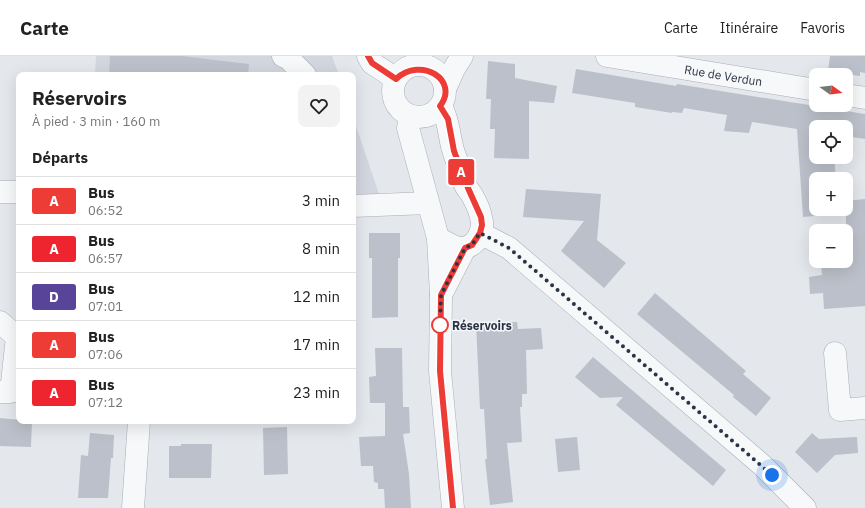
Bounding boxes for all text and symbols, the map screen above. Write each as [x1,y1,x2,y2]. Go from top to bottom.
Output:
text: Carte [20,16,69,40]
text: Carte [664,19,698,37]
text: Itinéraire [720,19,778,37]
text: Favoris [800,19,845,37]
street label: Rue de Verdun [683,61,764,89]
north arrow [809,68,853,112]
map controls [809,68,853,268]
button: heart [298,85,340,127]
text: Réservoirs [32,86,127,110]
text: À pied · 3 min · 160 m [32,113,160,130]
button: locate [809,120,853,164]
text: Départs [32,148,88,167]
line badge: A [448,159,474,185]
text: A [456,163,466,181]
button: + [809,172,853,216]
text: Bus [88,183,115,202]
text: 3 min [302,191,340,210]
text: A [49,192,59,210]
text: 06:52 [88,202,123,219]
button: − [809,224,853,268]
text: Bus [88,231,115,250]
text: 8 min [302,239,340,258]
text: A [49,240,59,258]
text: 06:57 [88,250,123,267]
text: Bus [88,279,115,298]
text: 12 min [293,287,340,306]
text: D [49,288,59,306]
text: 07:01 [88,298,123,315]
marker: Réservoirs [431,316,449,334]
place label: Réservoirs [452,318,512,333]
text: Bus [88,327,115,346]
text: 17 min [293,335,340,354]
text: A [49,336,59,354]
text: 07:06 [88,346,123,363]
text: Bus [88,375,115,394]
text: 23 min [293,383,340,402]
text: A [49,384,59,402]
text: 07:12 [88,394,123,411]
your location [762,465,782,485]

